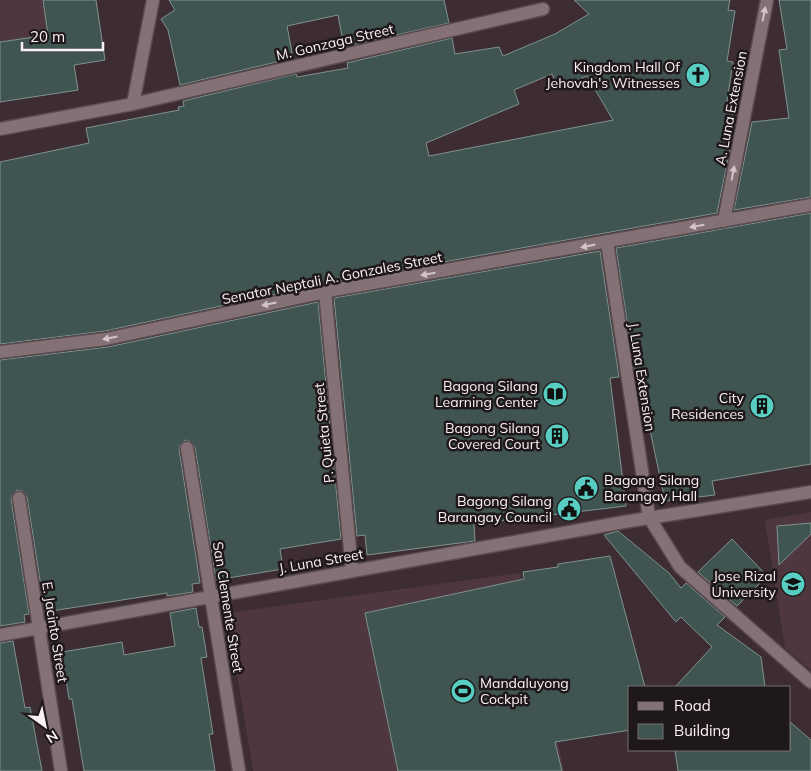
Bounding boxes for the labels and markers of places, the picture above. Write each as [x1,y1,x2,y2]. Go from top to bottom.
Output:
place label: Kingdom Hall Of Jehovah's Witnesses [546,58,680,92]
church icon: Kingdom Hall Of Jehovah's Witnesses [685,62,711,88]
place label: Bagong Silang Learning Center [435,377,539,411]
library icon: Bagong Silang Learning Center [542,381,568,407]
place label: City Residences [671,389,745,423]
building icon: City Residences [749,393,775,419]
place label: Bagong Silang Covered Court [445,419,540,453]
building icon: Bagong Silang Covered Court [544,423,570,449]
place label: Bagong Silang Barangay Hall [604,471,699,505]
public building icon: Bagong Silang Barangay Hall [573,475,599,501]
place label: Bagong Silang Barangay Council [438,492,552,526]
public building icon: Bagong Silang Barangay Council [556,496,582,522]
place label: Jose Rizal University [712,567,777,601]
school or university icon: Jose Rizal University [780,571,806,597]
place label: Mandaluyong Cockpit [480,674,569,708]
sports icon: Mandaluyong Cockpit [450,678,476,704]

